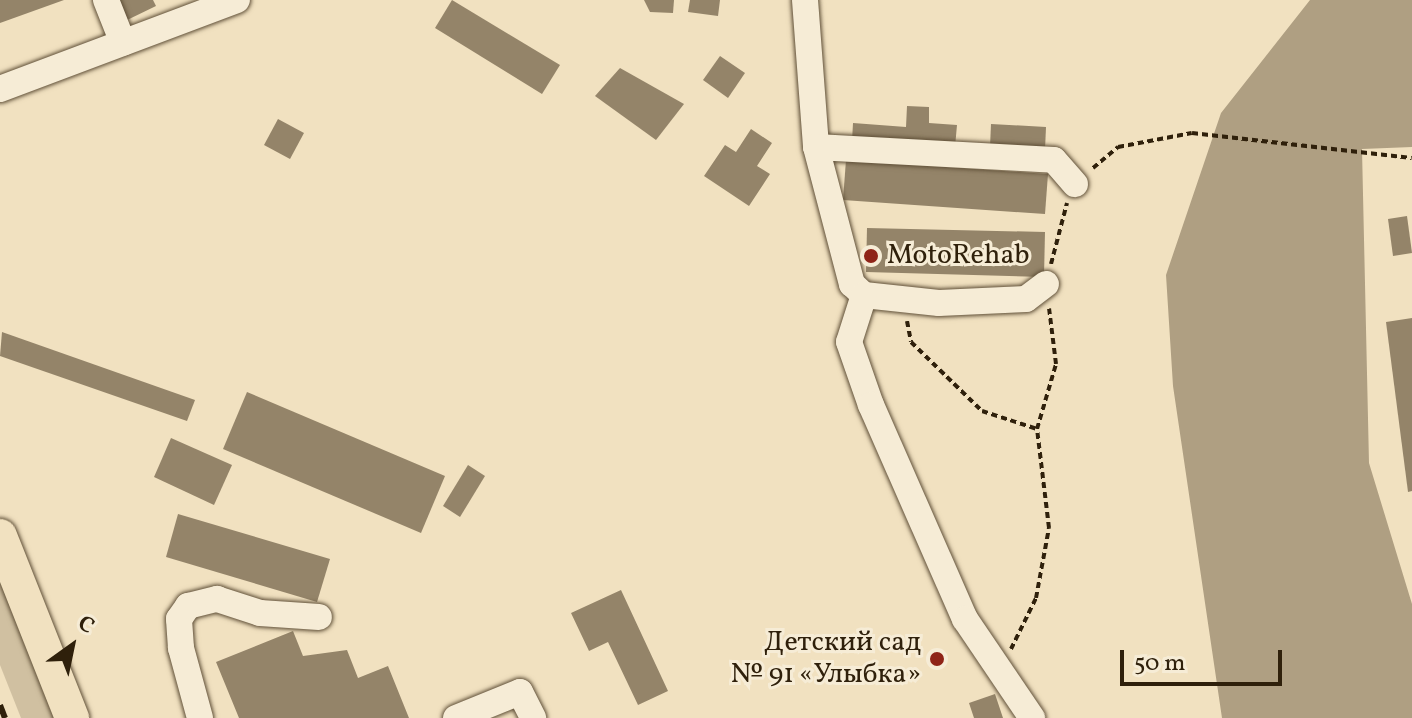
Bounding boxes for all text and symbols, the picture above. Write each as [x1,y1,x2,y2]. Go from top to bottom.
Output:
place label: MotoRehab [887,239,1030,273]
marker: MotoRehab [862,247,880,265]
north arrow [32,606,112,686]
text: С [71,609,100,642]
place label: Детский сад № 91 «Улыбка» [730,626,921,692]
scale bar [1124,634,1286,684]
text: 50 m [1134,647,1186,681]
marker: Детский сад № 91 «Улыбка» [928,650,946,668]

